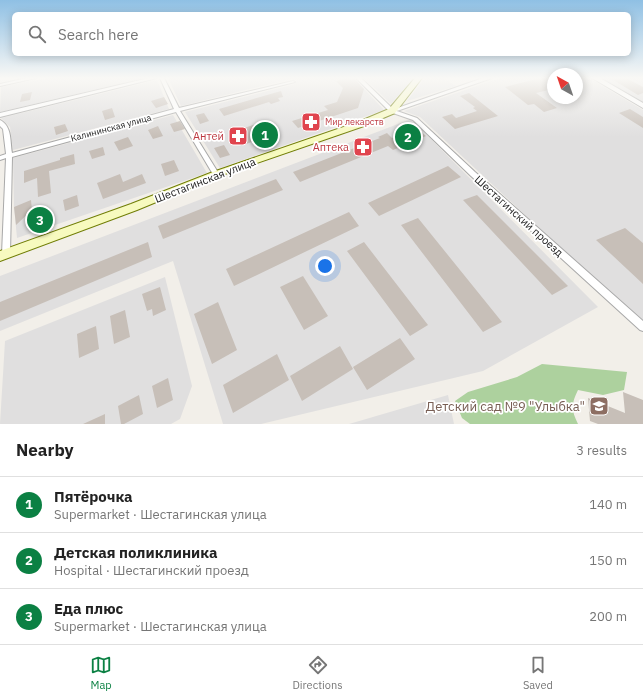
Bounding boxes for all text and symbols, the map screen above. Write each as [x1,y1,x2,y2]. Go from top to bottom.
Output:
search box [12,12,631,56]
icon: search [26,23,48,45]
text: Search here [58,25,138,44]
north arrow [547,68,583,104]
street label: Калининская улица [69,111,153,144]
pharmacy icon: Мир лекарств [300,111,322,133]
place label: Мир лекарств [325,116,384,127]
pin: 1 [252,120,278,150]
pin: 2 [395,122,421,152]
pharmacy icon: Антей [227,125,249,147]
place label: Антей [193,129,224,143]
pharmacy icon: Аптека [352,136,374,158]
place label: Аптека [313,140,349,154]
street label: Шестагинская улица [153,154,258,206]
street label: Шестагинский проезд [472,172,567,260]
pin: 3 [27,205,53,235]
your location [315,256,335,276]
school or university icon: Детский сад №9 "Улыбка" [588,395,610,417]
place label: Детский сад №9 "Улыбка" [426,398,585,415]
text: Nearby [16,439,74,461]
text: 3 results [576,442,627,459]
text: Пятёрочка [54,487,133,506]
text: 1 [25,496,33,513]
text: 140 m [589,496,627,513]
text: Supermarket · Шестагинская улица [54,506,267,523]
text: Детская поликлиника [54,543,218,562]
text: 2 [25,552,33,569]
text: 150 m [589,552,627,569]
text: Hospital · Шестагинский проезд [54,562,249,579]
text: Еда плюс [54,599,123,618]
text: 3 [25,608,33,625]
text: 200 m [589,608,627,625]
text: Supermarket · Шестагинская улица [54,618,267,635]
tab: Map [90,654,112,692]
tab: Directions [292,654,343,692]
tab: Saved [523,654,553,692]

